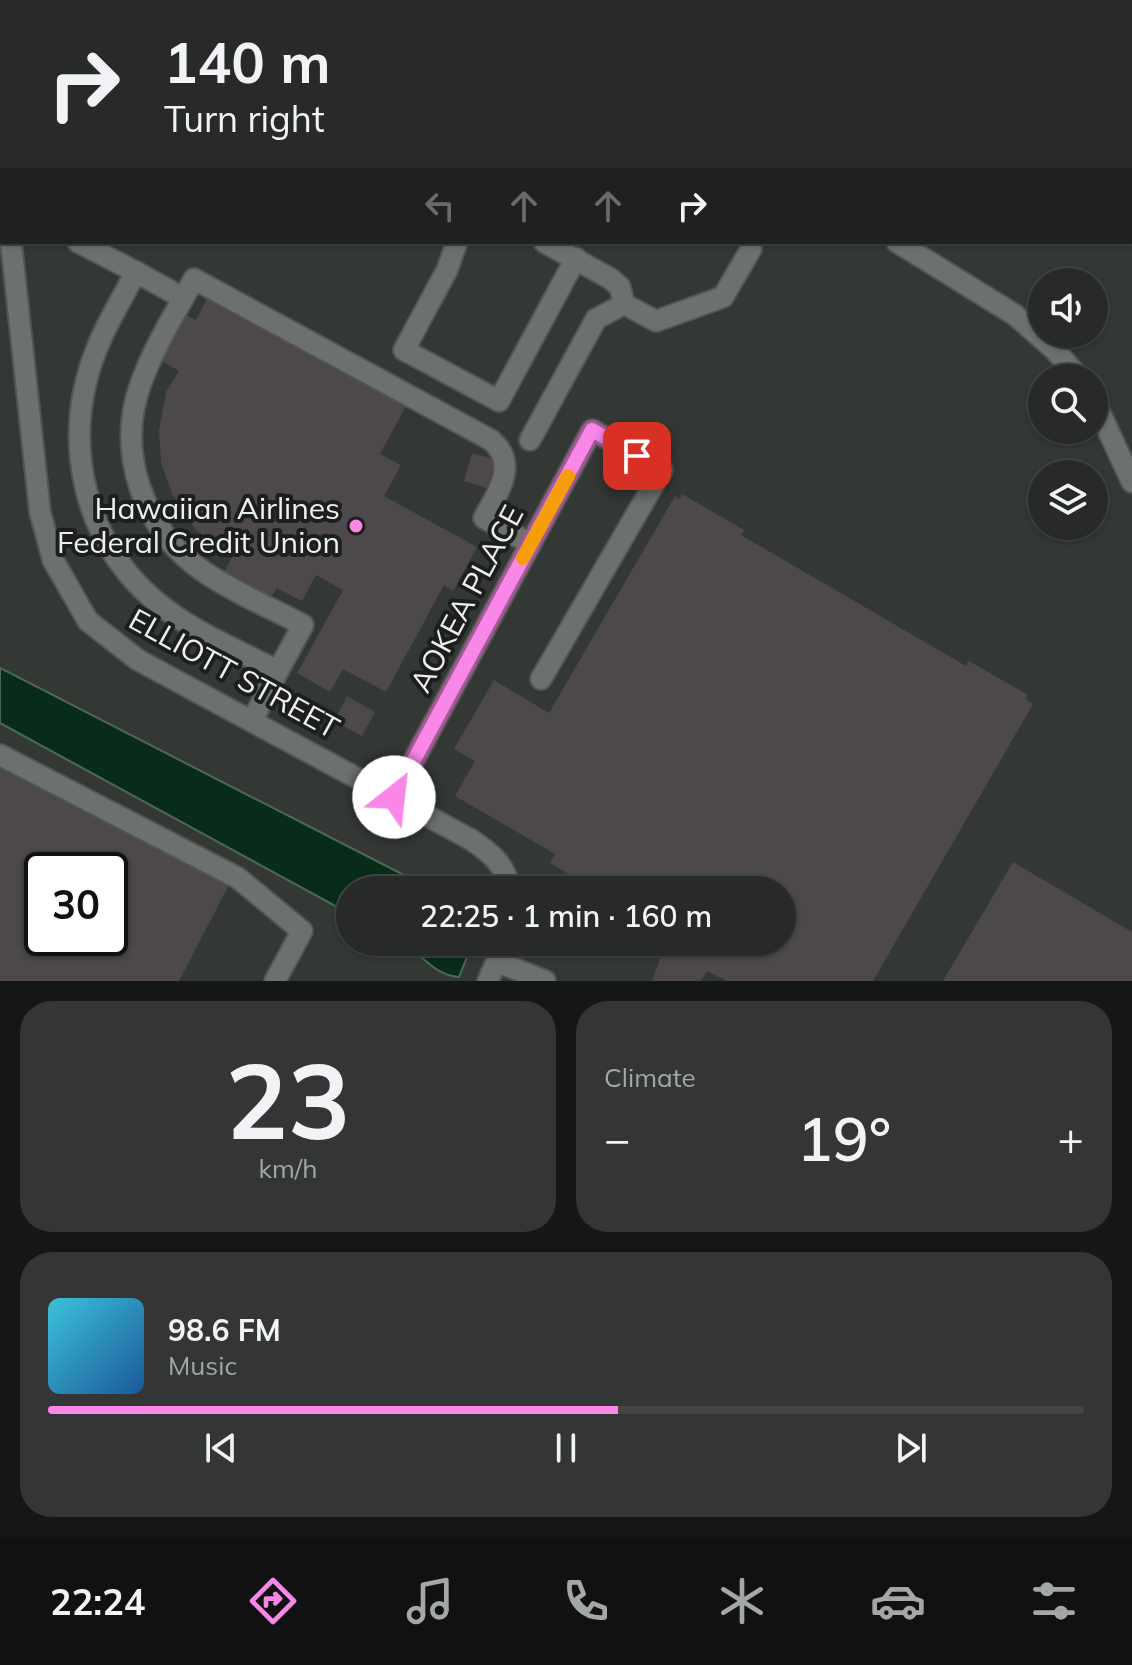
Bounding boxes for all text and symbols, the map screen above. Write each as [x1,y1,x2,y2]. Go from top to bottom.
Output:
text: 140 m [164,27,331,97]
icon: right [32,32,136,136]
text: Turn right [164,96,325,141]
icon: left [418,184,462,228]
icon: ahead [502,184,546,228]
icon: ahead [586,184,630,228]
icon: right [670,184,714,228]
map controls [1028,268,1108,540]
button: sound [1028,268,1108,348]
button: search [1028,364,1108,444]
pin [603,422,671,490]
icon: arrive [615,434,659,478]
button: layers [1028,460,1108,540]
place label: Hawaiian Airlines Federal Credit Union [57,489,340,561]
street label: AOKEA PLACE [401,499,531,698]
marker: Hawaiian Airlines Federal Credit Union [347,517,365,535]
street label: ELLIOTT STREET [123,600,346,747]
position arrow [352,755,436,839]
speed limit sign: 30 [24,852,128,956]
text: 22:25 · 1 min · 160 m [420,897,712,935]
text: 23 [226,1034,350,1165]
text: Climate [604,1061,696,1094]
text: 19° [797,1101,891,1176]
text: − [604,1111,630,1166]
text: + [1058,1111,1084,1166]
text: km/h [259,1152,317,1185]
text: 98.6 FM [168,1311,281,1349]
text: Music [168,1349,237,1382]
icon: previous [199,1426,243,1470]
icon: pause [544,1426,588,1470]
icon: next [889,1426,933,1470]
icon: directions [245,1573,301,1629]
icon: music [402,1573,458,1629]
icon: phone [558,1573,614,1629]
icon: climate [714,1573,770,1629]
icon: car [870,1573,926,1629]
icon: filters [1026,1573,1082,1629]
text: 22:24 [50,1579,145,1624]

